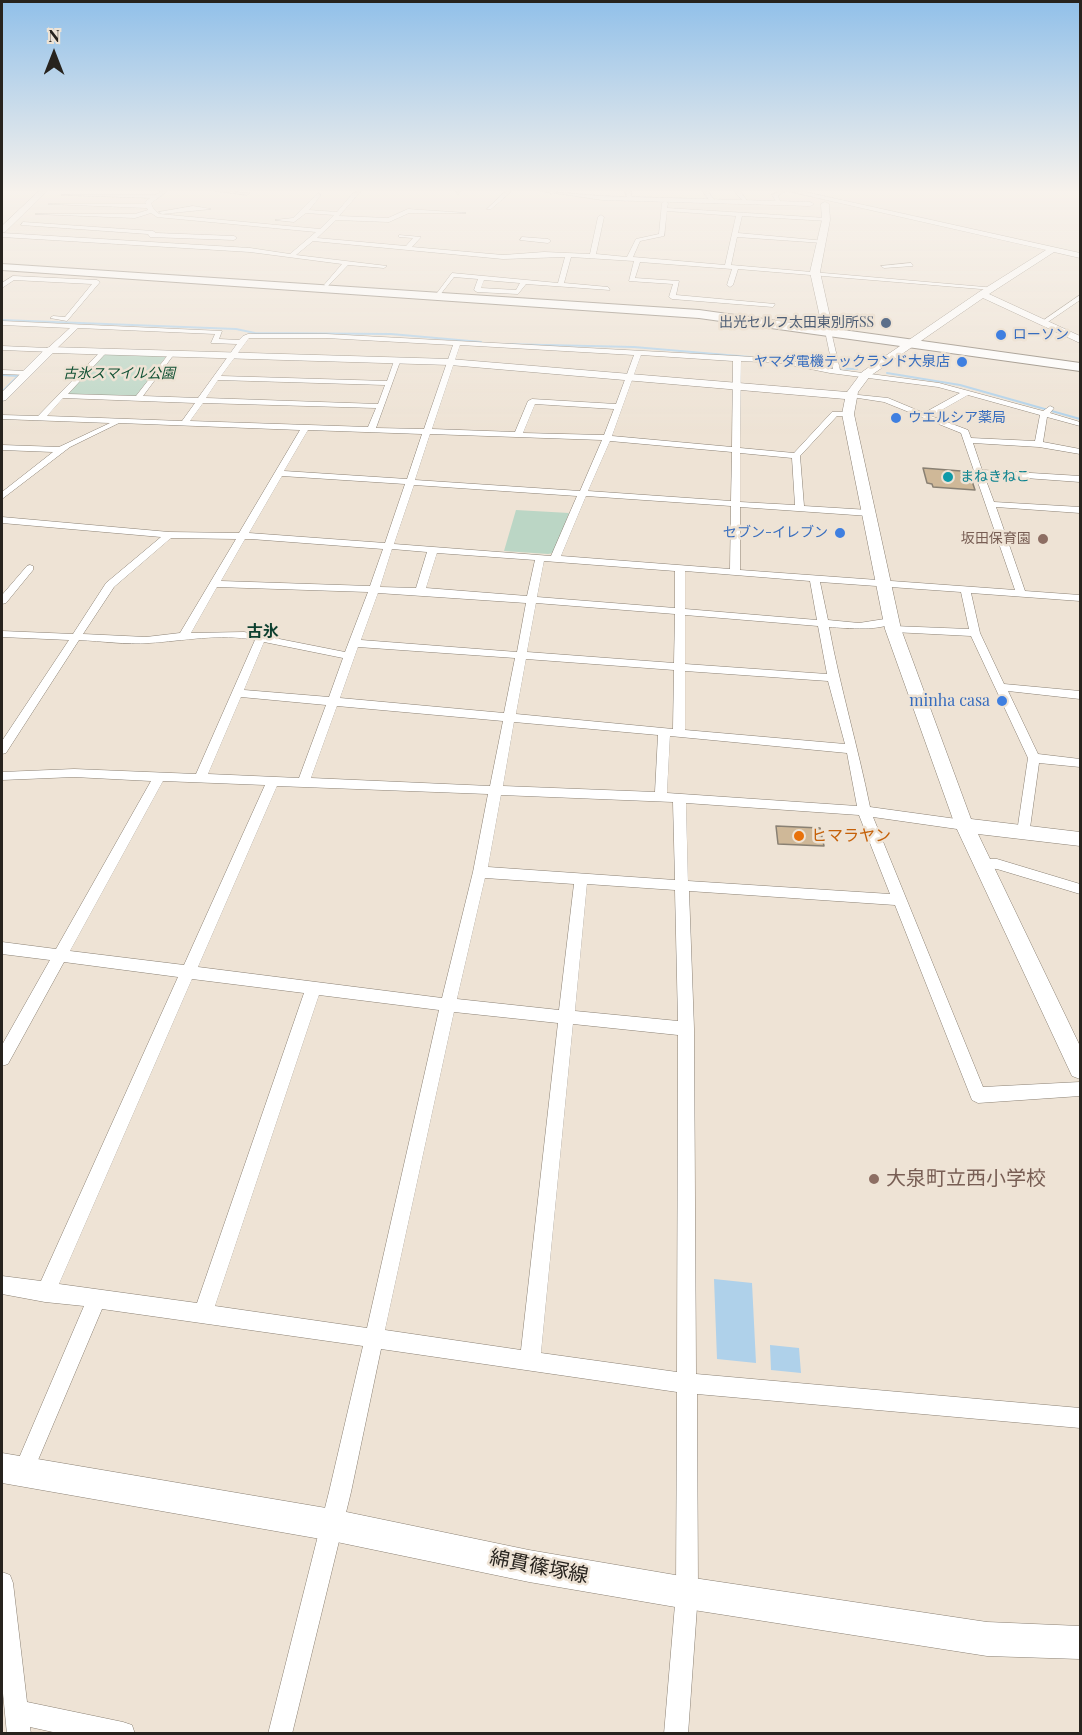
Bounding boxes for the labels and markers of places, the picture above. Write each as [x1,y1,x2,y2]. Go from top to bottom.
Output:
place label: 出光セルフ太田東別所SS [719,315,874,331]
marker: 出光セルフ太田東別所SS [879,316,893,330]
place label: ローソン [1013,327,1069,343]
marker: ローソン [994,328,1008,342]
place label: ヤマダ電機テックランド大泉店 [754,354,950,370]
marker: ヤマダ電機テックランド大泉店 [955,355,969,369]
place label: ウエルシア薬局 [908,410,1006,426]
marker: ウエルシア薬局 [889,411,903,425]
place label: まねきねこ [960,469,1030,485]
marker: まねきねこ [941,470,955,484]
place label: セブン-イレブン [723,525,828,541]
marker: セブン-イレブン [833,526,847,540]
place label: 坂田保育園 [961,531,1031,547]
marker: 坂田保育園 [1036,532,1050,546]
place label: minha casa [909,691,990,711]
marker: minha casa [995,694,1009,708]
place label: ヒマラヤン [811,826,891,846]
marker: ヒマラヤン [792,829,806,843]
place label: 大泉町立西小学校 [886,1167,1046,1191]
marker: 大泉町立西小学校 [867,1172,881,1186]

